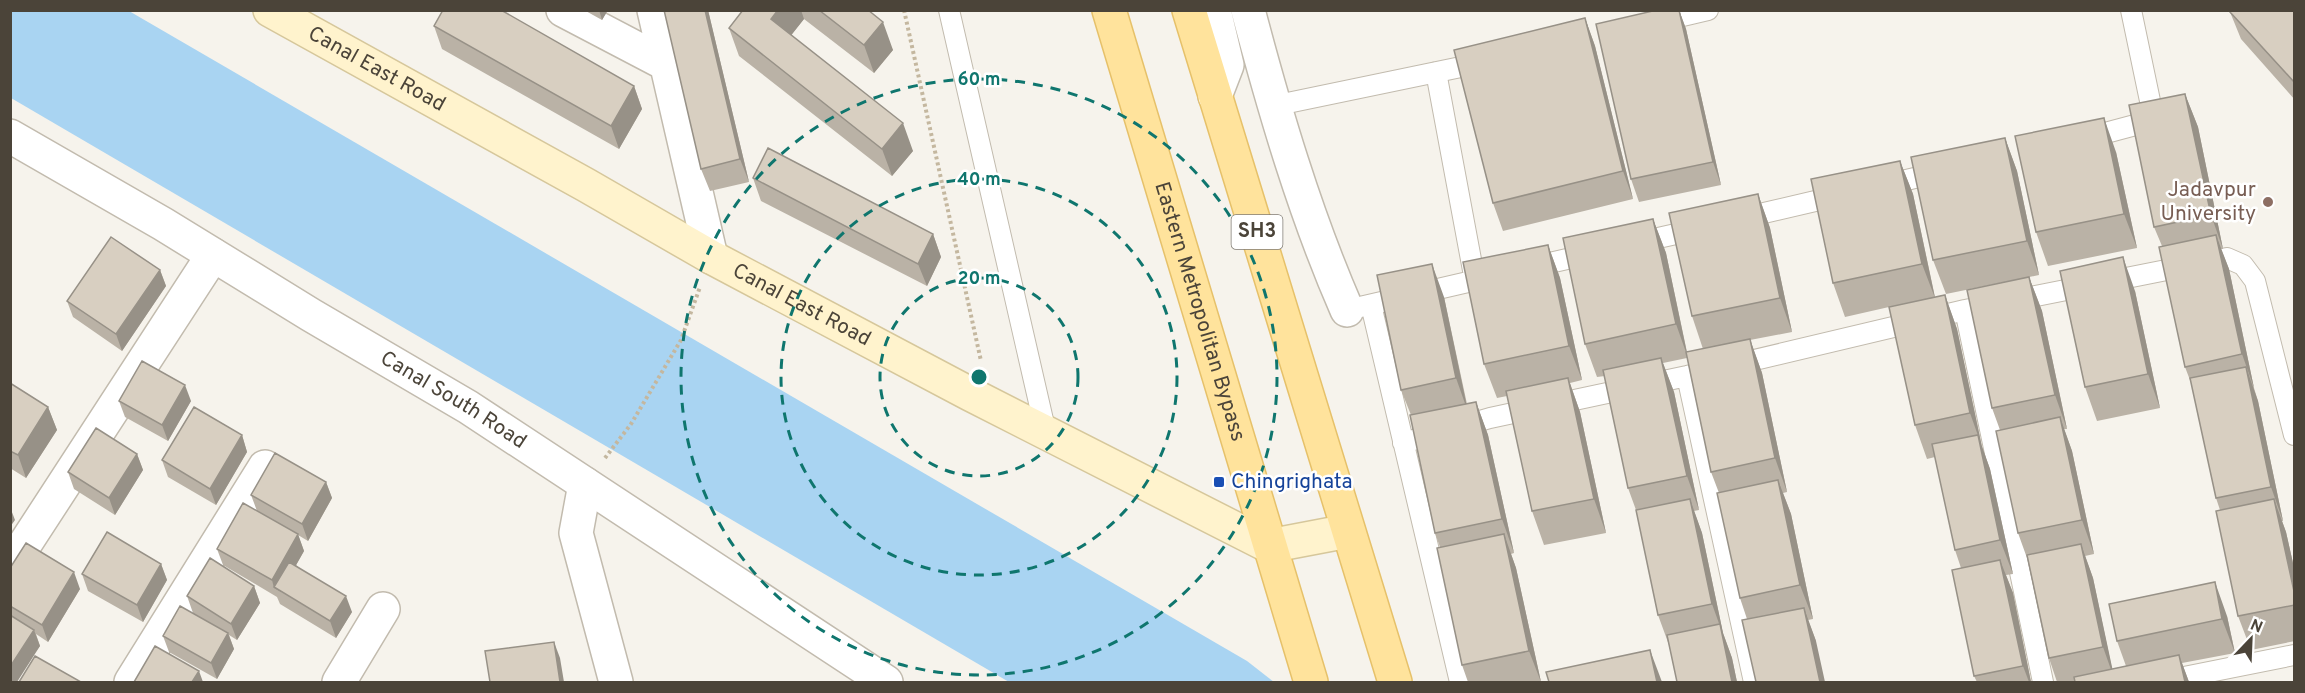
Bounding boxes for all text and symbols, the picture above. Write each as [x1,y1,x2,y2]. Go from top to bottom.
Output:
street label: Canal East Road [303,20,450,118]
text: 60 m [957,69,1001,92]
text: 40 m [957,169,1001,192]
place label: Jadavpur University [2160,177,2256,228]
street label: Eastern Metropolitan Bypass [1148,179,1251,445]
marker: Jadavpur University [2261,195,2275,209]
road number: SH3 [1232,215,1282,249]
street label: Canal East Road [728,257,876,353]
text: 20 m [957,268,1001,291]
street label: Canal South Road [375,345,532,455]
centre of rings [969,367,989,387]
place label: Chingrighata [1231,469,1353,496]
marker: Chingrighata [1212,475,1226,489]
north arrow [2221,609,2281,669]
text: N [2247,616,2265,638]

